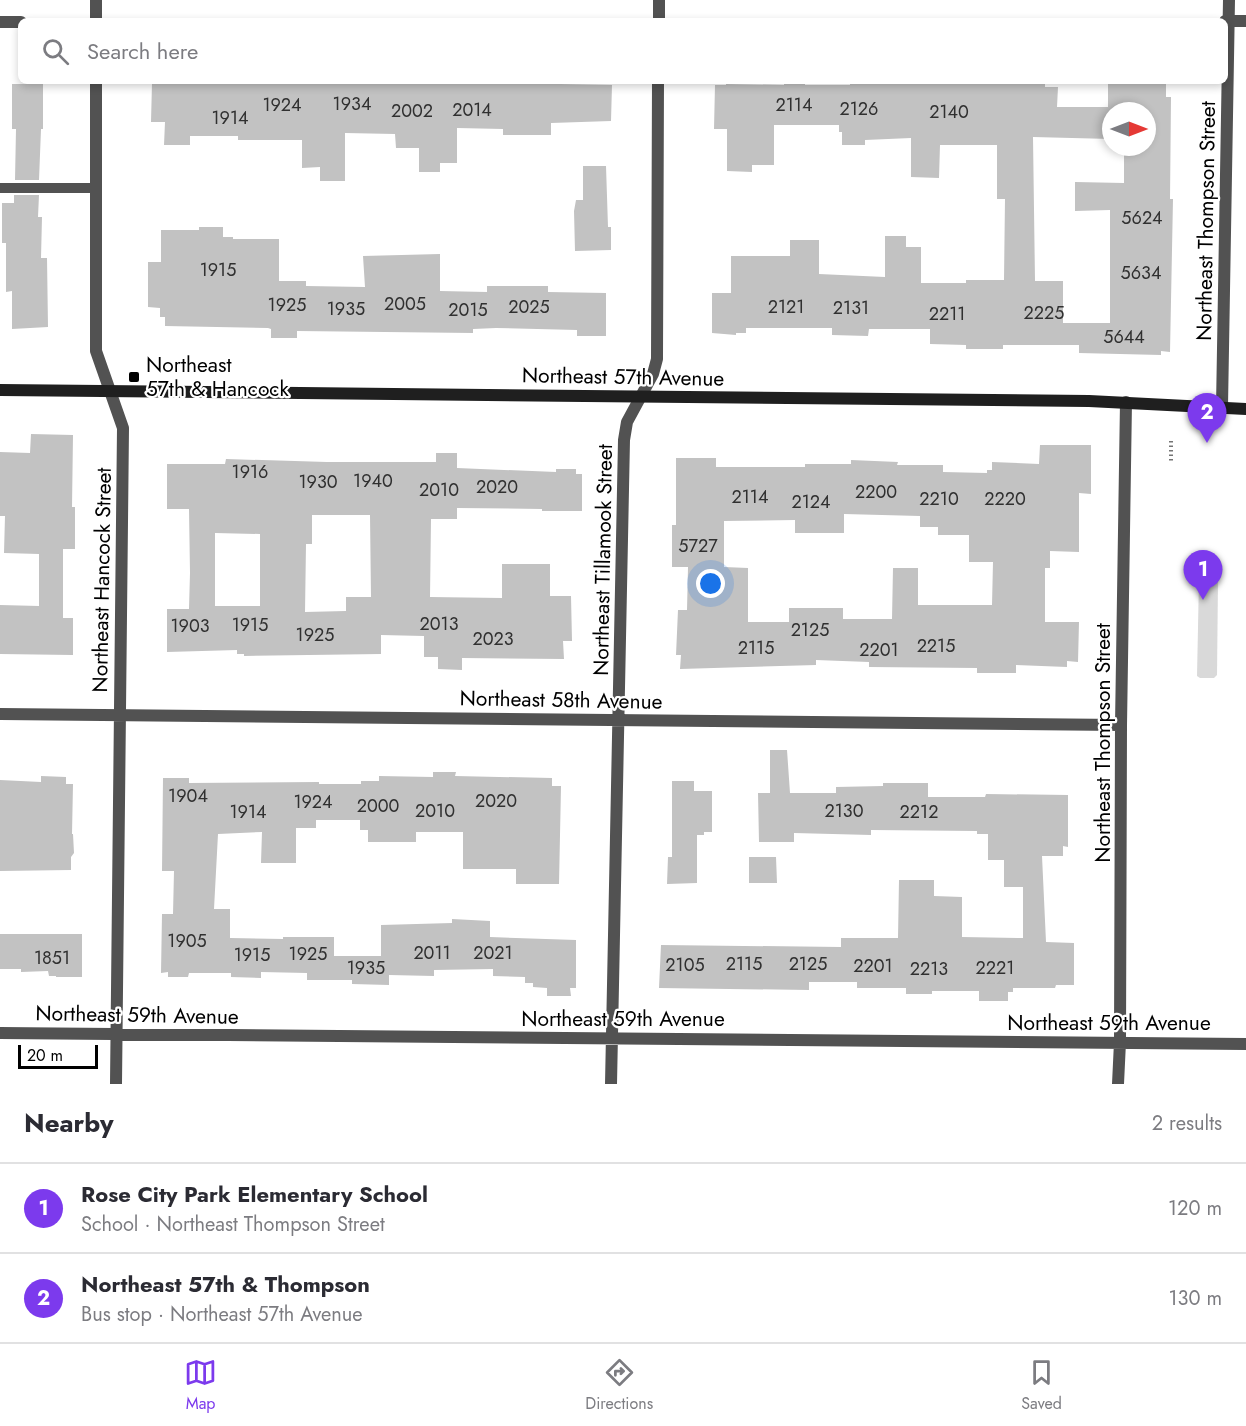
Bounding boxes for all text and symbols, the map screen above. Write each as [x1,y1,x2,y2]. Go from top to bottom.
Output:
search box [18,18,1228,84]
icon: search [39,35,72,68]
text: Search here [87,35,198,67]
house number: 1934 [333,91,371,117]
house number: 1924 [262,92,302,118]
house number: 2114 [776,92,812,118]
house number: 2126 [840,96,878,122]
house number: 2014 [452,97,492,123]
house number: 2002 [391,98,433,124]
house number: 2140 [929,99,969,125]
street label: Northeast Thompson Street [1189,101,1223,341]
north arrow [1102,102,1156,156]
house number: 1914 [211,105,249,131]
house number: 5624 [1121,205,1163,231]
house number: 1915 [200,257,236,283]
house number: 5634 [1121,260,1161,286]
house number: 2005 [384,291,426,317]
house number: 1925 [268,292,306,318]
house number: 2025 [508,294,550,320]
house number: 2121 [768,294,804,320]
house number: 2131 [833,295,869,321]
house number: 1935 [327,296,365,322]
house number: 2015 [448,297,488,323]
house number: 2225 [1024,300,1064,326]
house number: 2211 [929,301,965,327]
house number: 5644 [1103,324,1145,350]
place label: Northeast 57th & Hancock [146,350,289,404]
street label: Northeast 57th Avenue [522,360,725,394]
marker: Northeast 57th & Hancock [127,370,141,384]
pin: 2 [1188,394,1226,443]
street label: Northeast Tillamook Street [586,444,620,676]
house number: 1916 [232,459,268,485]
street label: Northeast Hancock Street [85,467,119,693]
house number: 1940 [353,468,393,494]
house number: 1930 [298,469,338,495]
house number: 2020 [476,474,518,500]
house number: 2010 [419,477,459,503]
house number: 2200 [855,479,897,505]
house number: 2114 [732,484,768,510]
house number: 2210 [919,486,959,512]
house number: 2220 [984,486,1026,512]
house number: 2124 [791,489,831,515]
house number: 5727 [678,533,718,559]
pin: 1 [1184,550,1222,600]
your location [696,569,725,598]
house number: 2013 [420,611,459,637]
house number: 1915 [232,612,268,638]
house number: 1903 [170,613,210,639]
house number: 2125 [791,617,829,643]
house number: 1925 [296,622,334,648]
street label: Northeast Thompson Street [1088,623,1118,863]
house number: 2023 [472,626,514,652]
house number: 2215 [917,633,955,659]
house number: 2115 [738,635,774,661]
house number: 2201 [859,637,899,663]
street label: Northeast 58th Avenue [459,683,663,717]
house number: 1904 [168,783,208,809]
house number: 2020 [475,788,517,814]
house number: 1924 [293,789,333,815]
house number: 2000 [357,793,400,819]
house number: 2010 [415,798,455,824]
house number: 2130 [825,798,864,824]
house number: 1914 [229,799,267,825]
house number: 2212 [900,799,938,825]
house number: 1905 [167,928,207,954]
house number: 2011 [413,940,451,966]
house number: 2021 [473,940,513,966]
house number: 1925 [289,941,327,967]
house number: 1915 [234,942,270,968]
house number: 1851 [34,945,70,971]
house number: 2115 [726,951,762,977]
house number: 2125 [789,951,827,977]
house number: 2105 [665,952,705,978]
house number: 2201 [853,953,893,979]
house number: 1935 [347,955,385,981]
house number: 2221 [976,955,1014,981]
house number: 2213 [910,956,948,982]
street label: Northeast 59th Avenue [35,998,239,1032]
street label: Northeast 59th Avenue [521,1004,725,1034]
street label: Northeast 59th Avenue [1007,1008,1211,1038]
scale bar [18,1042,98,1070]
text: 20 m [27,1044,63,1067]
text: Nearby [24,1104,113,1142]
text: 2 results [1152,1109,1222,1138]
text: Rose City Park Elementary School [81,1178,428,1210]
text: 1 [38,1194,49,1223]
text: 120 m [1168,1194,1222,1223]
text: School · Northeast Thompson Street [81,1210,385,1239]
text: Northeast 57th & Thompson [81,1268,370,1300]
text: 2 [37,1284,50,1313]
text: 130 m [1168,1284,1222,1313]
text: Bus stop · Northeast 57th Avenue [81,1300,363,1329]
tab: Map [184,1356,217,1415]
tab: Directions [585,1356,653,1415]
tab: Saved [1021,1356,1062,1415]

